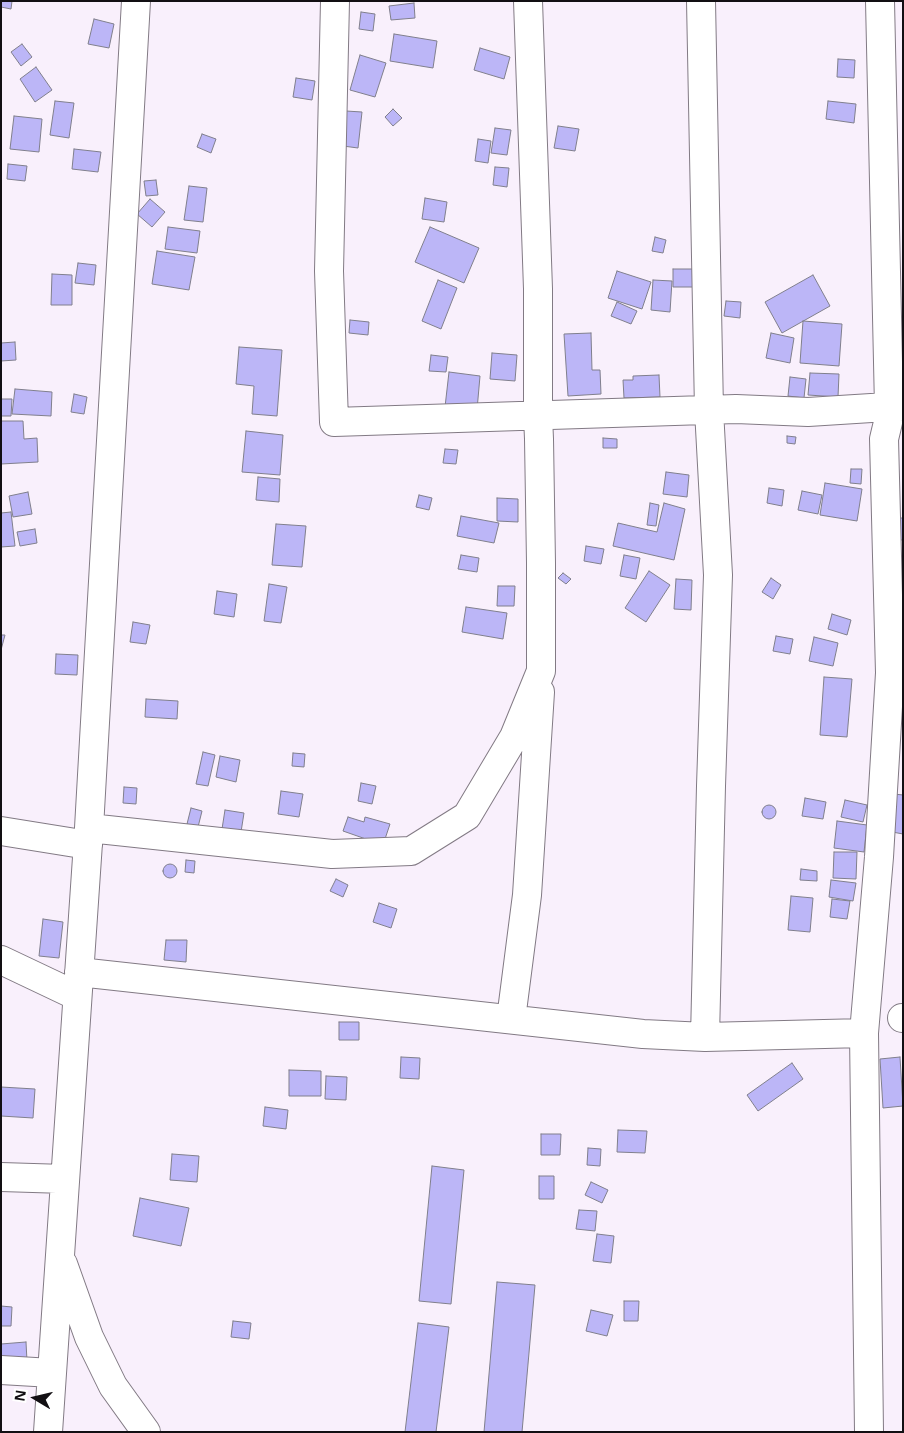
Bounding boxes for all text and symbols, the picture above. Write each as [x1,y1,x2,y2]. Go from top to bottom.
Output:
north arrow [10,1373,60,1423]
text: N [9,1388,30,1403]

